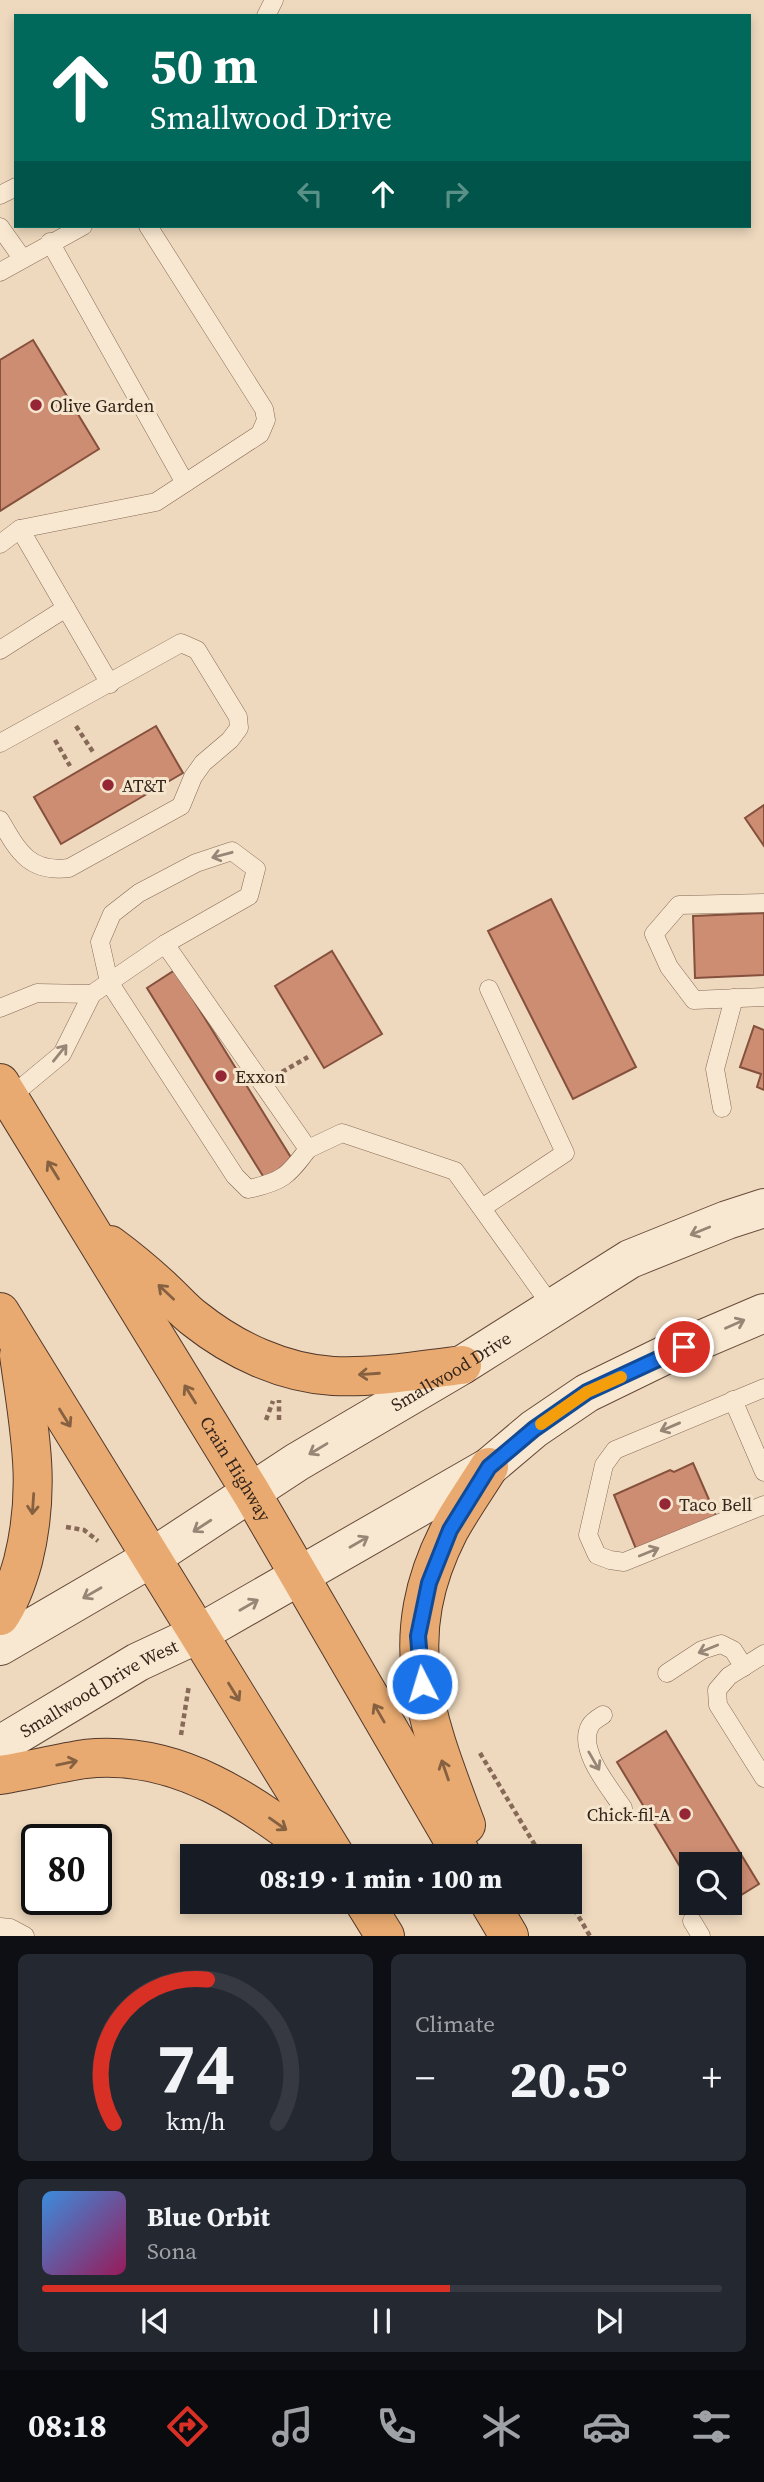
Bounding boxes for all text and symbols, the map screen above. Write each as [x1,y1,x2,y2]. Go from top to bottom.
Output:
text: 50 m [150,32,258,99]
icon: ahead [35,42,126,133]
text: Smallwood Drive [150,96,392,140]
icon: left [291,175,329,213]
icon: ahead [364,175,402,213]
icon: right [437,175,475,213]
place label: Olive Garden [50,393,154,418]
marker: Olive Garden [28,397,44,413]
place label: AT&T [122,773,167,798]
marker: AT&T [100,777,116,793]
one-way arrow [211,849,233,862]
one-way arrow [51,1044,67,1062]
place label: Exxon [235,1064,285,1089]
marker: Exxon [213,1068,229,1084]
one-way arrow [46,1161,61,1180]
one-way arrow [689,1225,711,1238]
one-way arrow [158,1283,175,1300]
pin [654,1317,714,1377]
one-way arrow [724,1317,745,1330]
street label: Smallwood Drive [386,1325,515,1417]
icon: arrive [665,1328,703,1366]
one-way arrow [358,1368,381,1381]
one-way arrow [183,1384,197,1404]
one-way arrow [59,1408,73,1428]
street label: Crain Highway [194,1411,278,1526]
one-way arrow [660,1421,681,1434]
one-way arrow [309,1442,329,1456]
place label: Taco Bell [679,1492,752,1517]
one-way arrow [26,1493,39,1516]
marker: Taco Bell [657,1496,673,1512]
one-way arrow [192,1519,212,1533]
one-way arrow [348,1535,368,1549]
one-way arrow [638,1544,660,1557]
one-way arrow [83,1586,103,1600]
one-way arrow [238,1598,259,1611]
street label: Smallwood Drive West [15,1633,182,1743]
one-way arrow [698,1643,719,1656]
position arrow [385,1647,459,1721]
one-way arrow [228,1682,242,1702]
one-way arrow [372,1703,385,1724]
one-way arrow [587,1751,601,1771]
one-way arrow [55,1755,78,1769]
one-way arrow [438,1759,450,1781]
place label: Chick-fil-A [587,1802,671,1827]
marker: Chick-fil-A [677,1806,693,1822]
one-way arrow [269,1816,288,1831]
speed limit sign: 80 [21,1824,112,1915]
map controls [679,1852,742,1915]
button: search [679,1852,742,1915]
text: 08:19 · 1 min · 100 m [260,1861,502,1897]
text: Climate [415,2008,495,2040]
text: 74 [156,2019,235,2118]
text: 20.5° [509,2043,628,2114]
text: − [415,2052,435,2104]
text: + [702,2052,722,2104]
text: km/h [166,2104,225,2138]
text: Blue Orbit [147,2199,270,2235]
text: Sona [147,2235,197,2267]
icon: previous [136,2302,174,2340]
icon: pause [363,2302,401,2340]
icon: next [590,2302,628,2340]
icon: directions [163,2402,212,2451]
icon: music [268,2402,317,2451]
icon: phone [372,2402,421,2451]
icon: climate [477,2402,526,2451]
icon: car [582,2402,631,2451]
icon: filters [687,2402,736,2451]
text: 08:18 [28,2404,107,2448]

